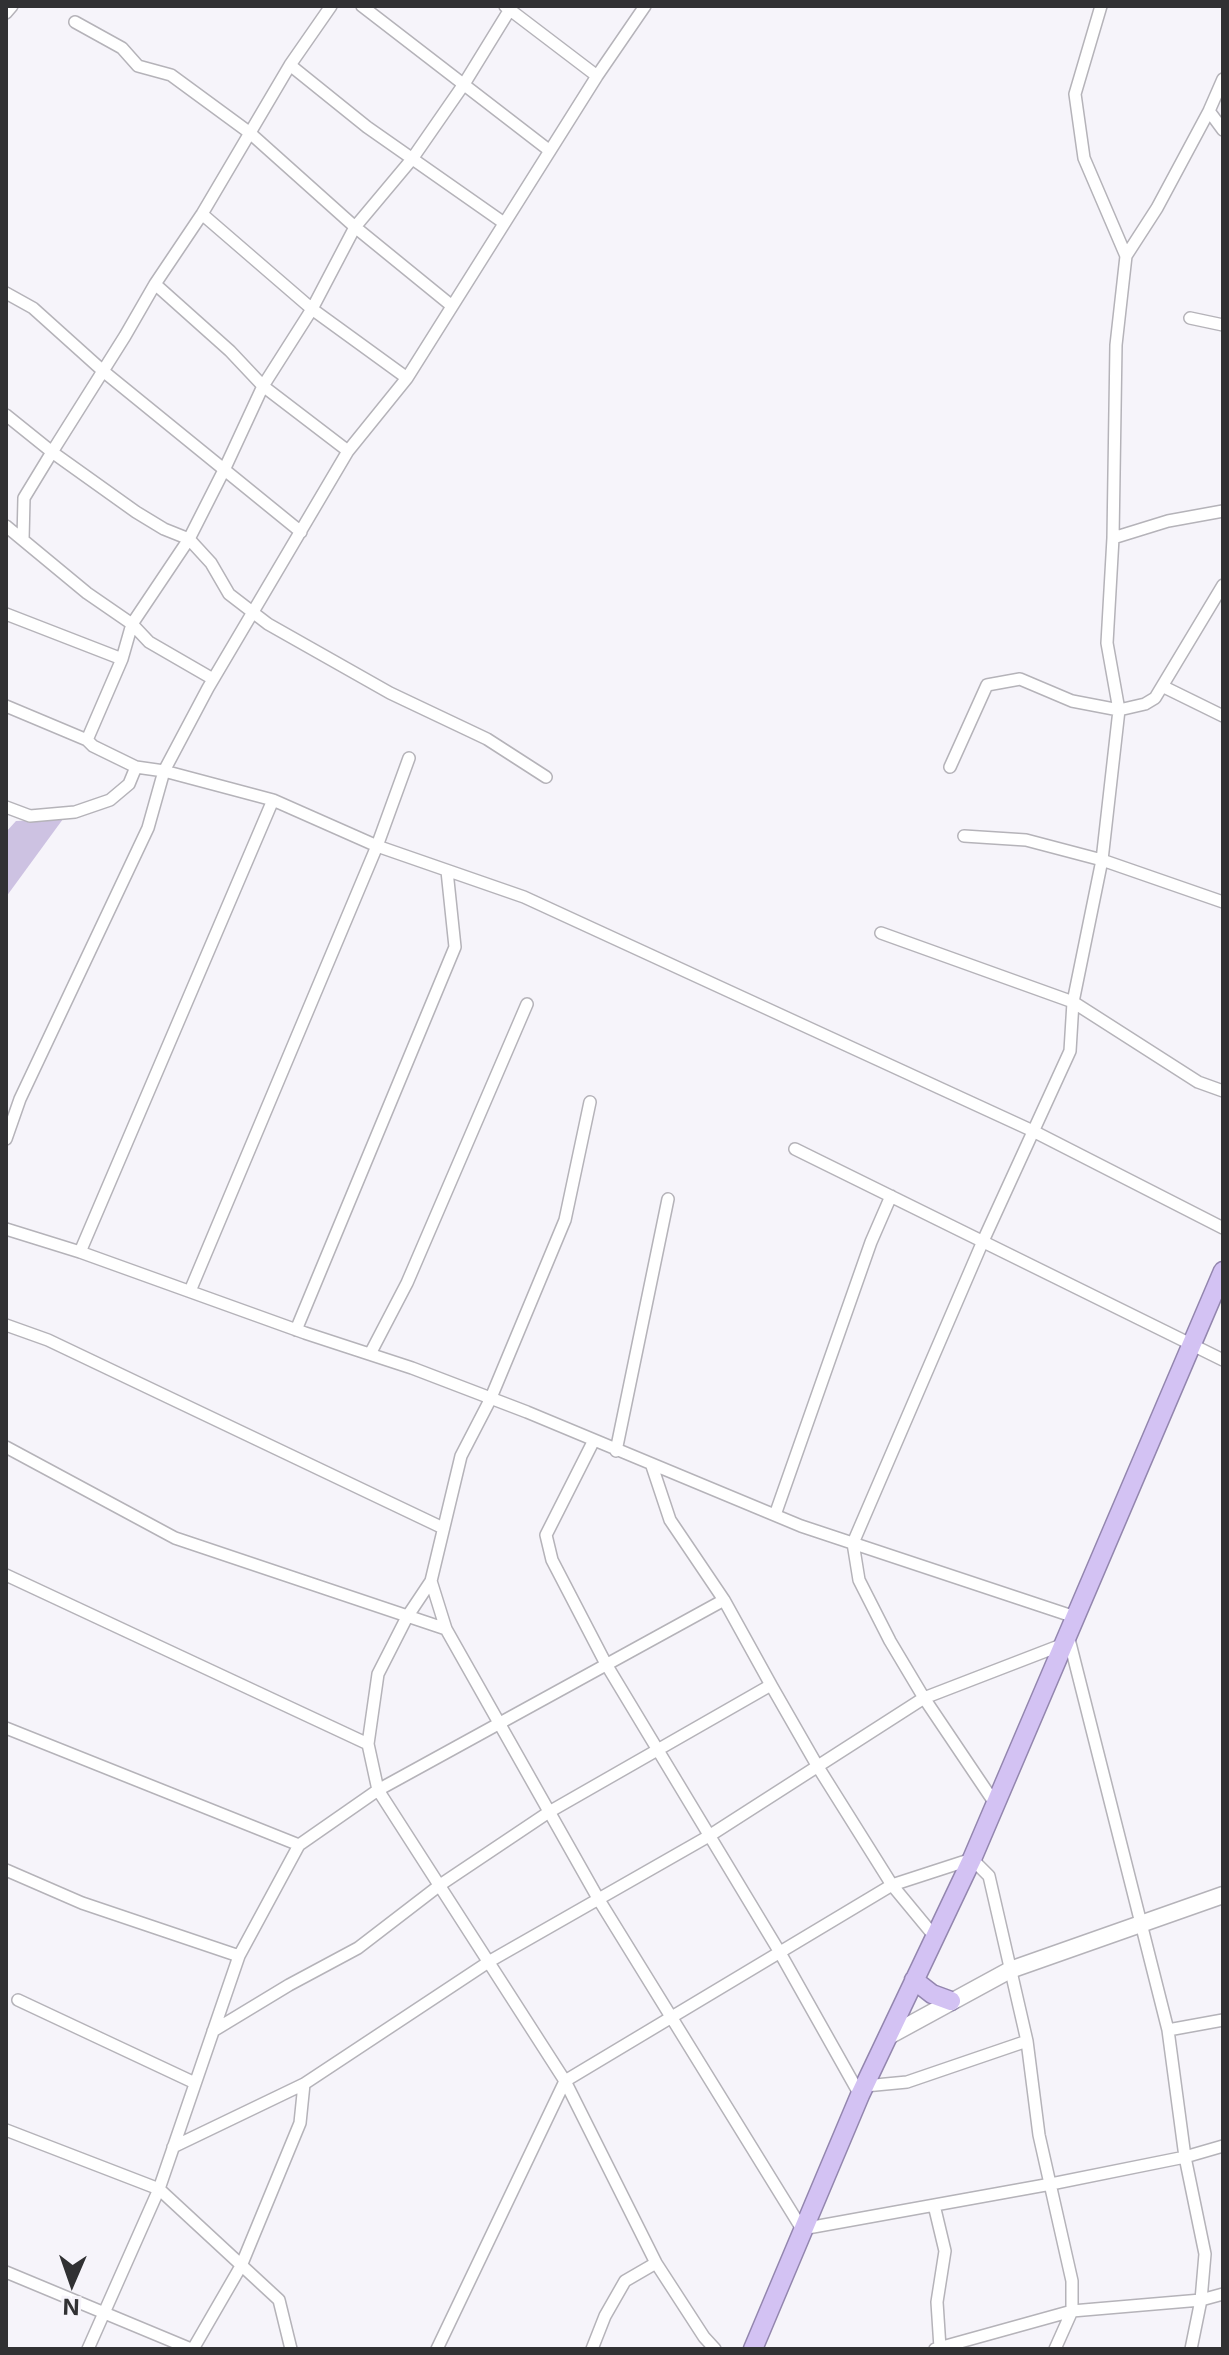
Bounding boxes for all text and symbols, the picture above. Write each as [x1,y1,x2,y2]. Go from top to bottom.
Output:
north arrow [32,2243,112,2323]
text: N [62,2294,80,2320]

